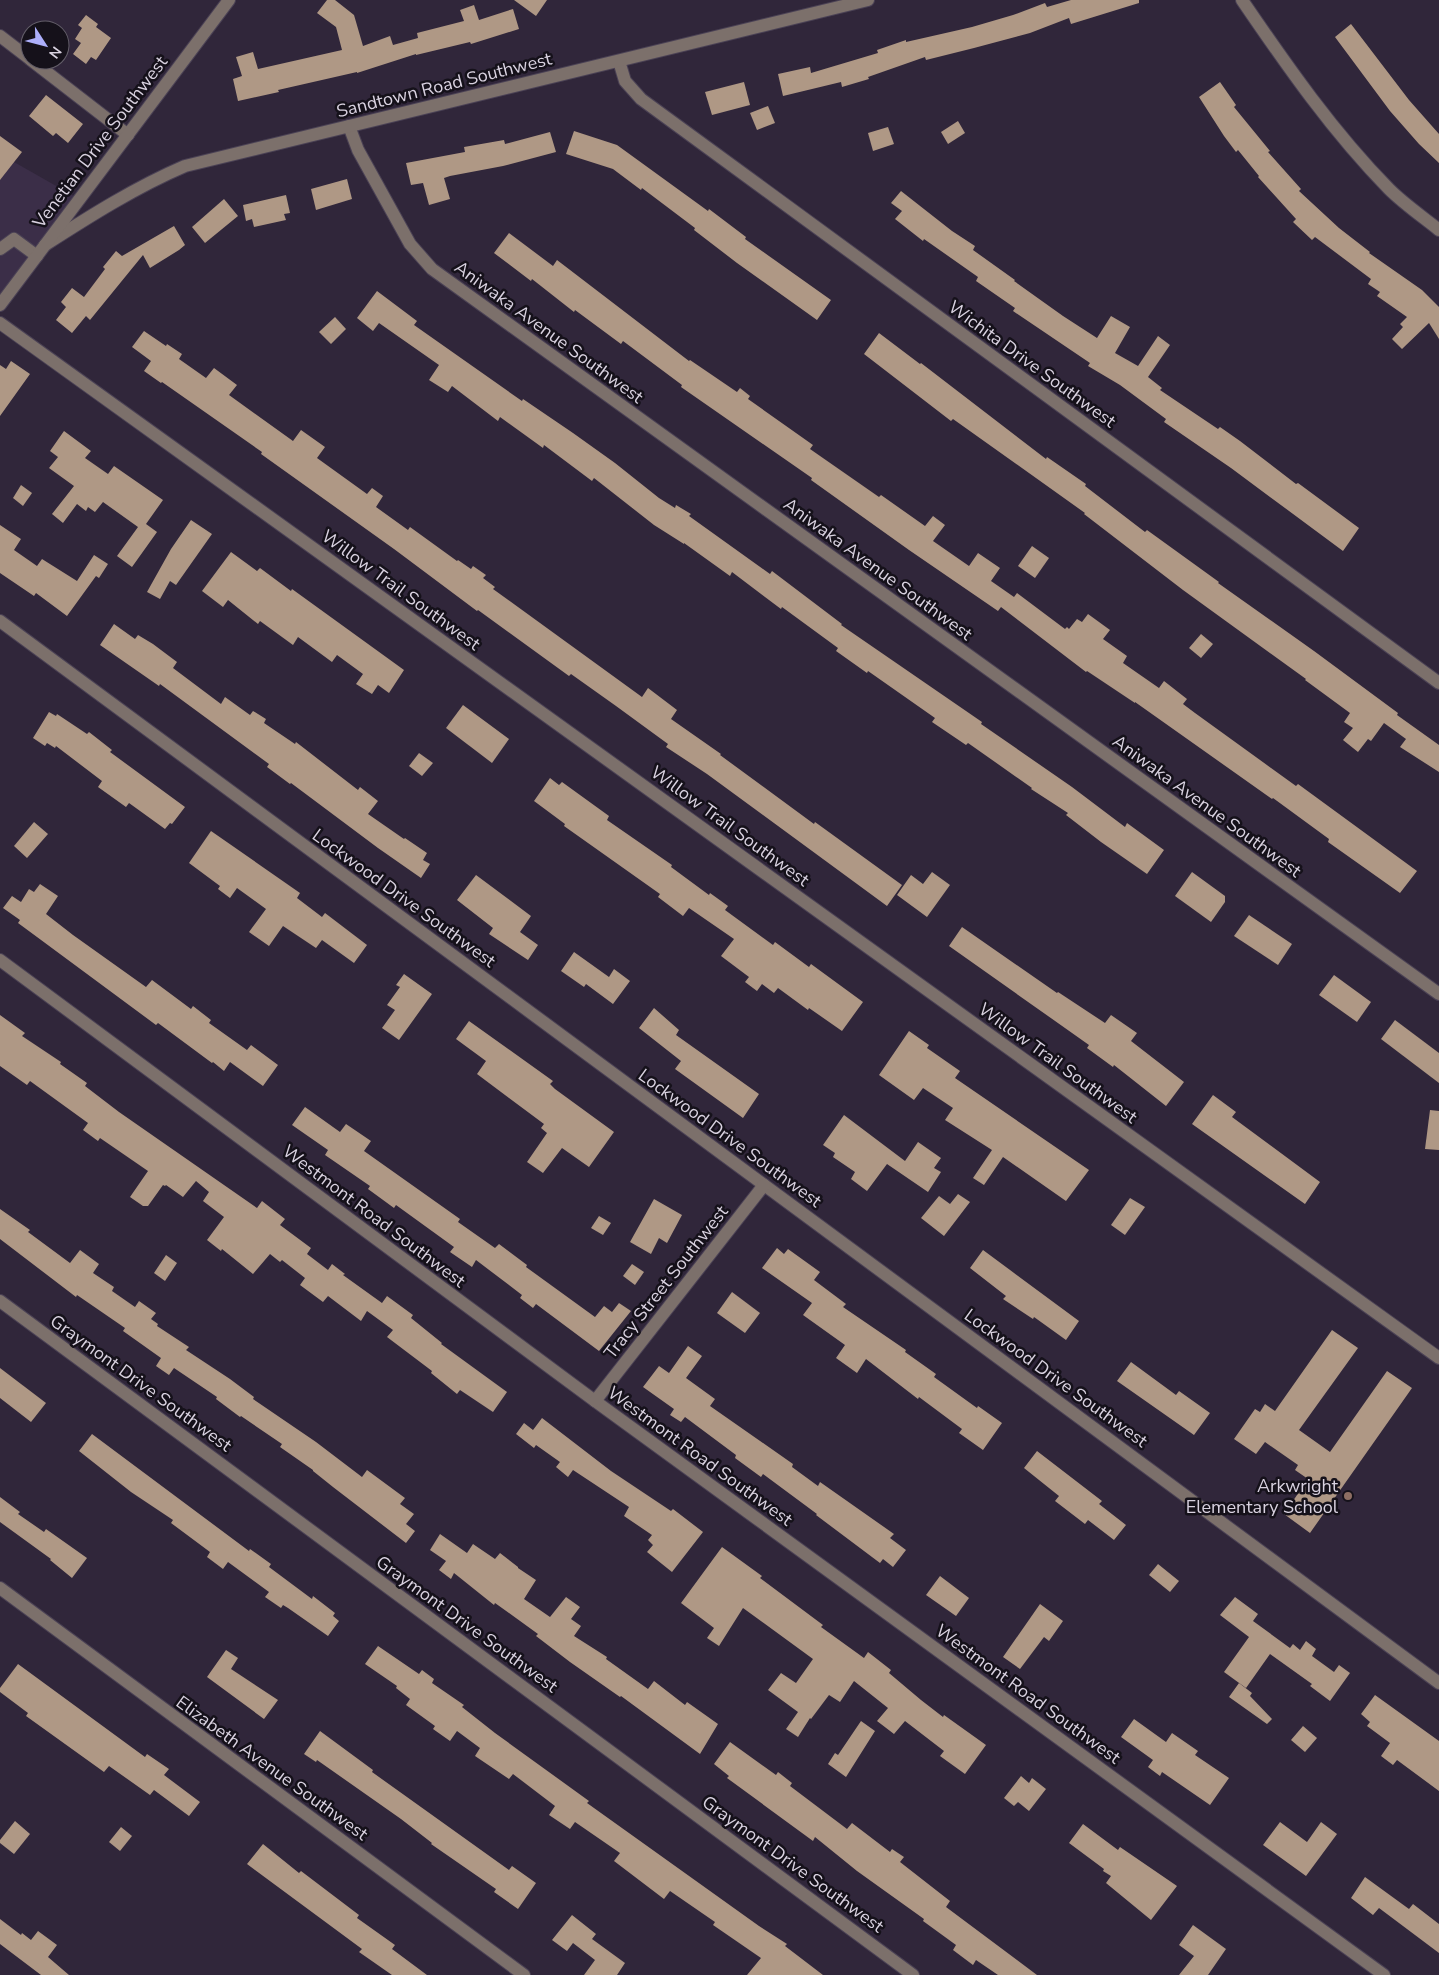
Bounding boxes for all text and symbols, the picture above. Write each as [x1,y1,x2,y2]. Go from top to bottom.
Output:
north arrow [20,20,70,70]
text: N [44,43,66,62]
street label: Sandtown Road Southwest [334,46,555,123]
street label: Venetian Drive Southwest [27,50,173,234]
street label: Aniwaka Avenue Southwest [450,255,649,409]
street label: Wichita Drive Southwest [943,295,1121,433]
street label: Aniwaka Avenue Southwest [779,492,978,646]
street label: Willow Trail Southwest [317,524,486,656]
street label: Aniwaka Avenue Southwest [1108,729,1307,883]
street label: Willow Trail Southwest [646,760,815,892]
street label: Lockwood Drive Southwest [307,823,501,973]
street label: Willow Trail Southwest [974,997,1143,1129]
street label: Lockwood Drive Southwest [633,1063,827,1213]
street label: Westmont Road Southwest [278,1139,471,1293]
street label: Tracy Street Southwest [599,1200,734,1364]
street label: Lockwood Drive Southwest [959,1303,1153,1453]
street label: Graymont Drive Southwest [45,1309,237,1457]
street label: Westmont Road Southwest [603,1381,798,1532]
place label: Arkwright Elementary School [1186,1474,1339,1519]
marker: Arkwright Elementary School [1342,1490,1354,1502]
street label: Graymont Drive Southwest [371,1550,563,1698]
street label: Westmont Road Southwest [931,1619,1126,1770]
street label: Elizabeth Avenue Southwest [171,1690,373,1846]
street label: Graymont Drive Southwest [697,1790,889,1938]

